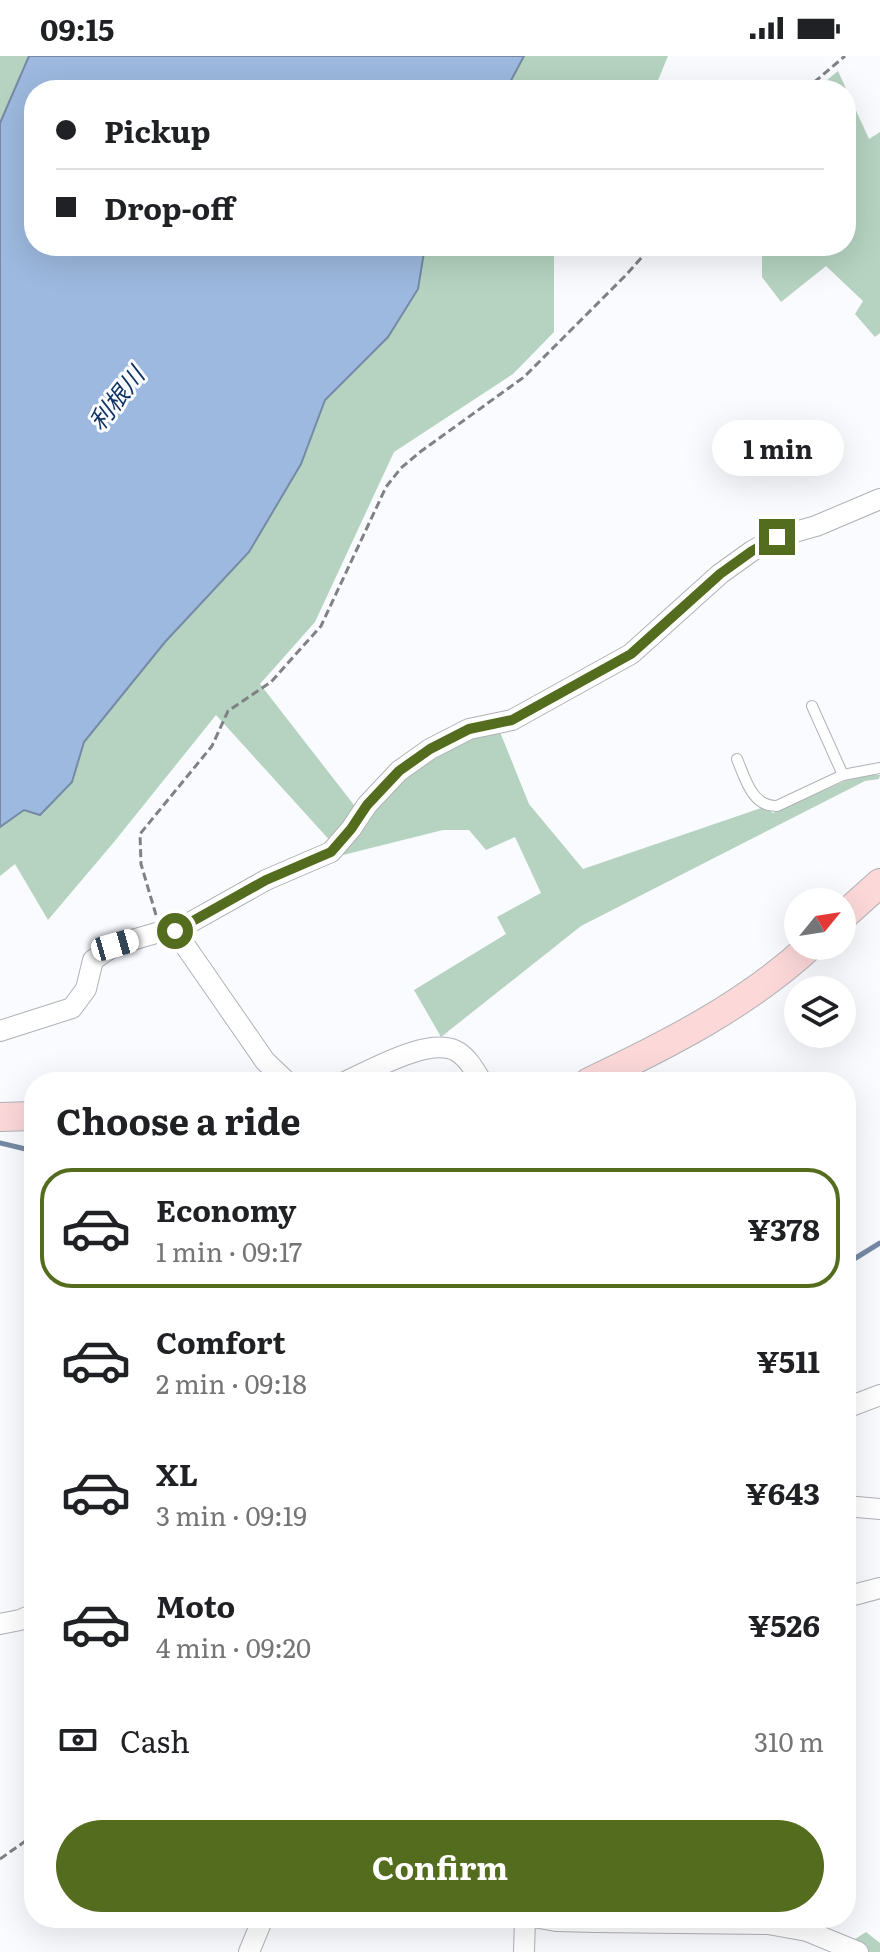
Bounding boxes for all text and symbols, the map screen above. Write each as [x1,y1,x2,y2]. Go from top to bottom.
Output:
text: 09:15 [40,6,114,50]
text: Pickup [104,108,211,152]
text: Drop-off [104,185,234,229]
water label: 利根川 [79,356,153,437]
callout: 1 min [711,421,843,477]
text: 1 min [743,428,813,467]
route end [759,519,795,555]
north arrow [784,888,856,960]
map controls [784,888,856,1048]
route start [157,913,193,949]
car [89,927,141,963]
button: layers [784,976,856,1048]
text: Choose a ride [56,1093,301,1146]
text: Economy [156,1187,296,1231]
icon: car [60,1192,132,1264]
text: ¥378 [748,1206,820,1250]
text: 1 min · 09:17 [156,1231,302,1270]
text: Comfort [156,1319,286,1363]
icon: car [60,1324,132,1396]
text: ¥511 [756,1338,820,1382]
text: 2 min · 09:18 [156,1363,307,1402]
text: XL [156,1451,198,1495]
icon: car [60,1456,132,1528]
text: ¥643 [745,1470,820,1514]
text: 3 min · 09:19 [156,1495,307,1534]
text: Moto [156,1583,235,1627]
icon: car [60,1588,132,1660]
text: ¥526 [748,1602,820,1646]
text: 4 min · 09:20 [156,1627,311,1666]
icon: cash [56,1718,100,1762]
text: Cash [120,1718,190,1762]
text: 310 m [754,1721,824,1760]
button: Confirm [56,1820,824,1912]

